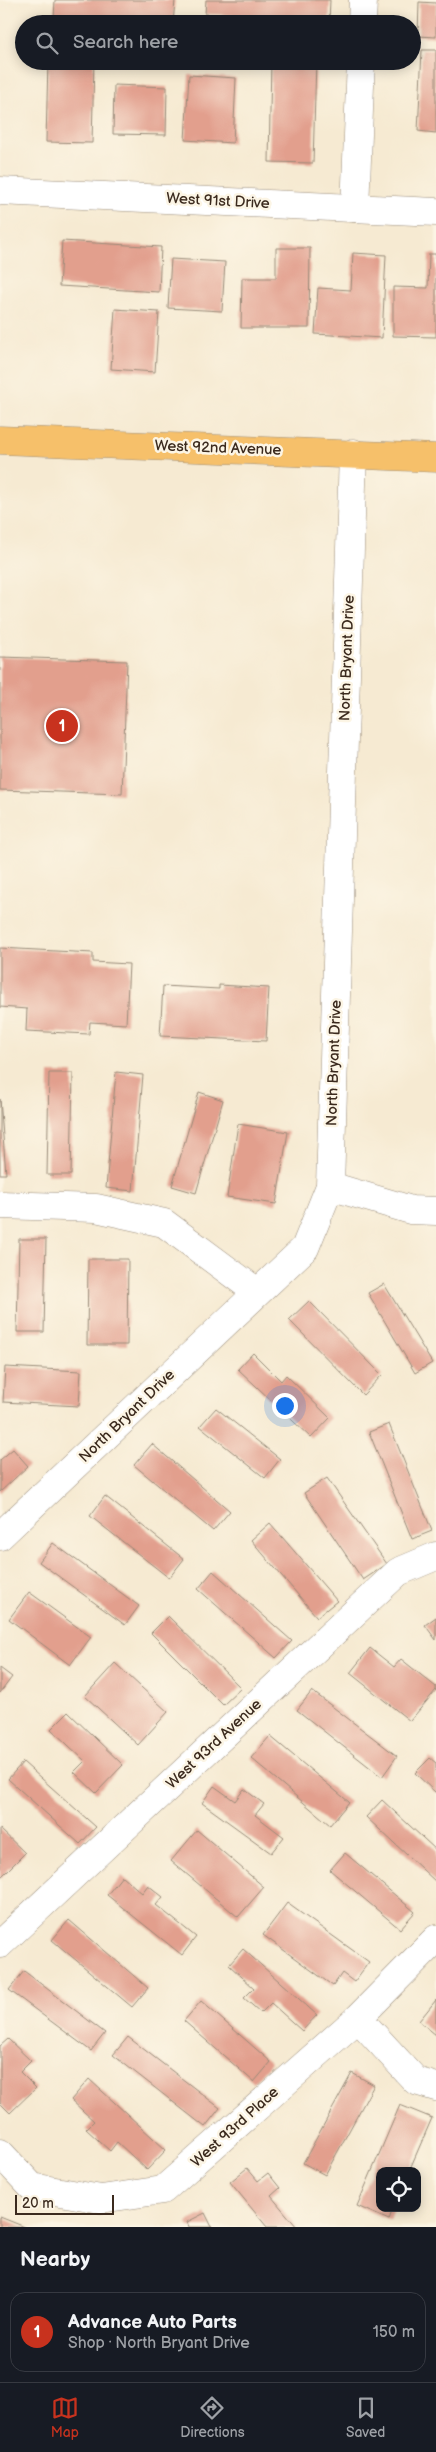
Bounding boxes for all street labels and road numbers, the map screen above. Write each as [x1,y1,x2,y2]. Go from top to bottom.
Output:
street label: West 91st Drive [166,189,270,213]
street label: West 92nd Avenue [154,436,282,460]
street label: North Bryant Drive [335,595,359,721]
street label: North Bryant Drive [322,1000,346,1126]
street label: North Bryant Drive [75,1365,179,1467]
street label: West 93rd Avenue [162,1695,266,1793]
street label: West 93rd Place [187,2083,283,2171]

